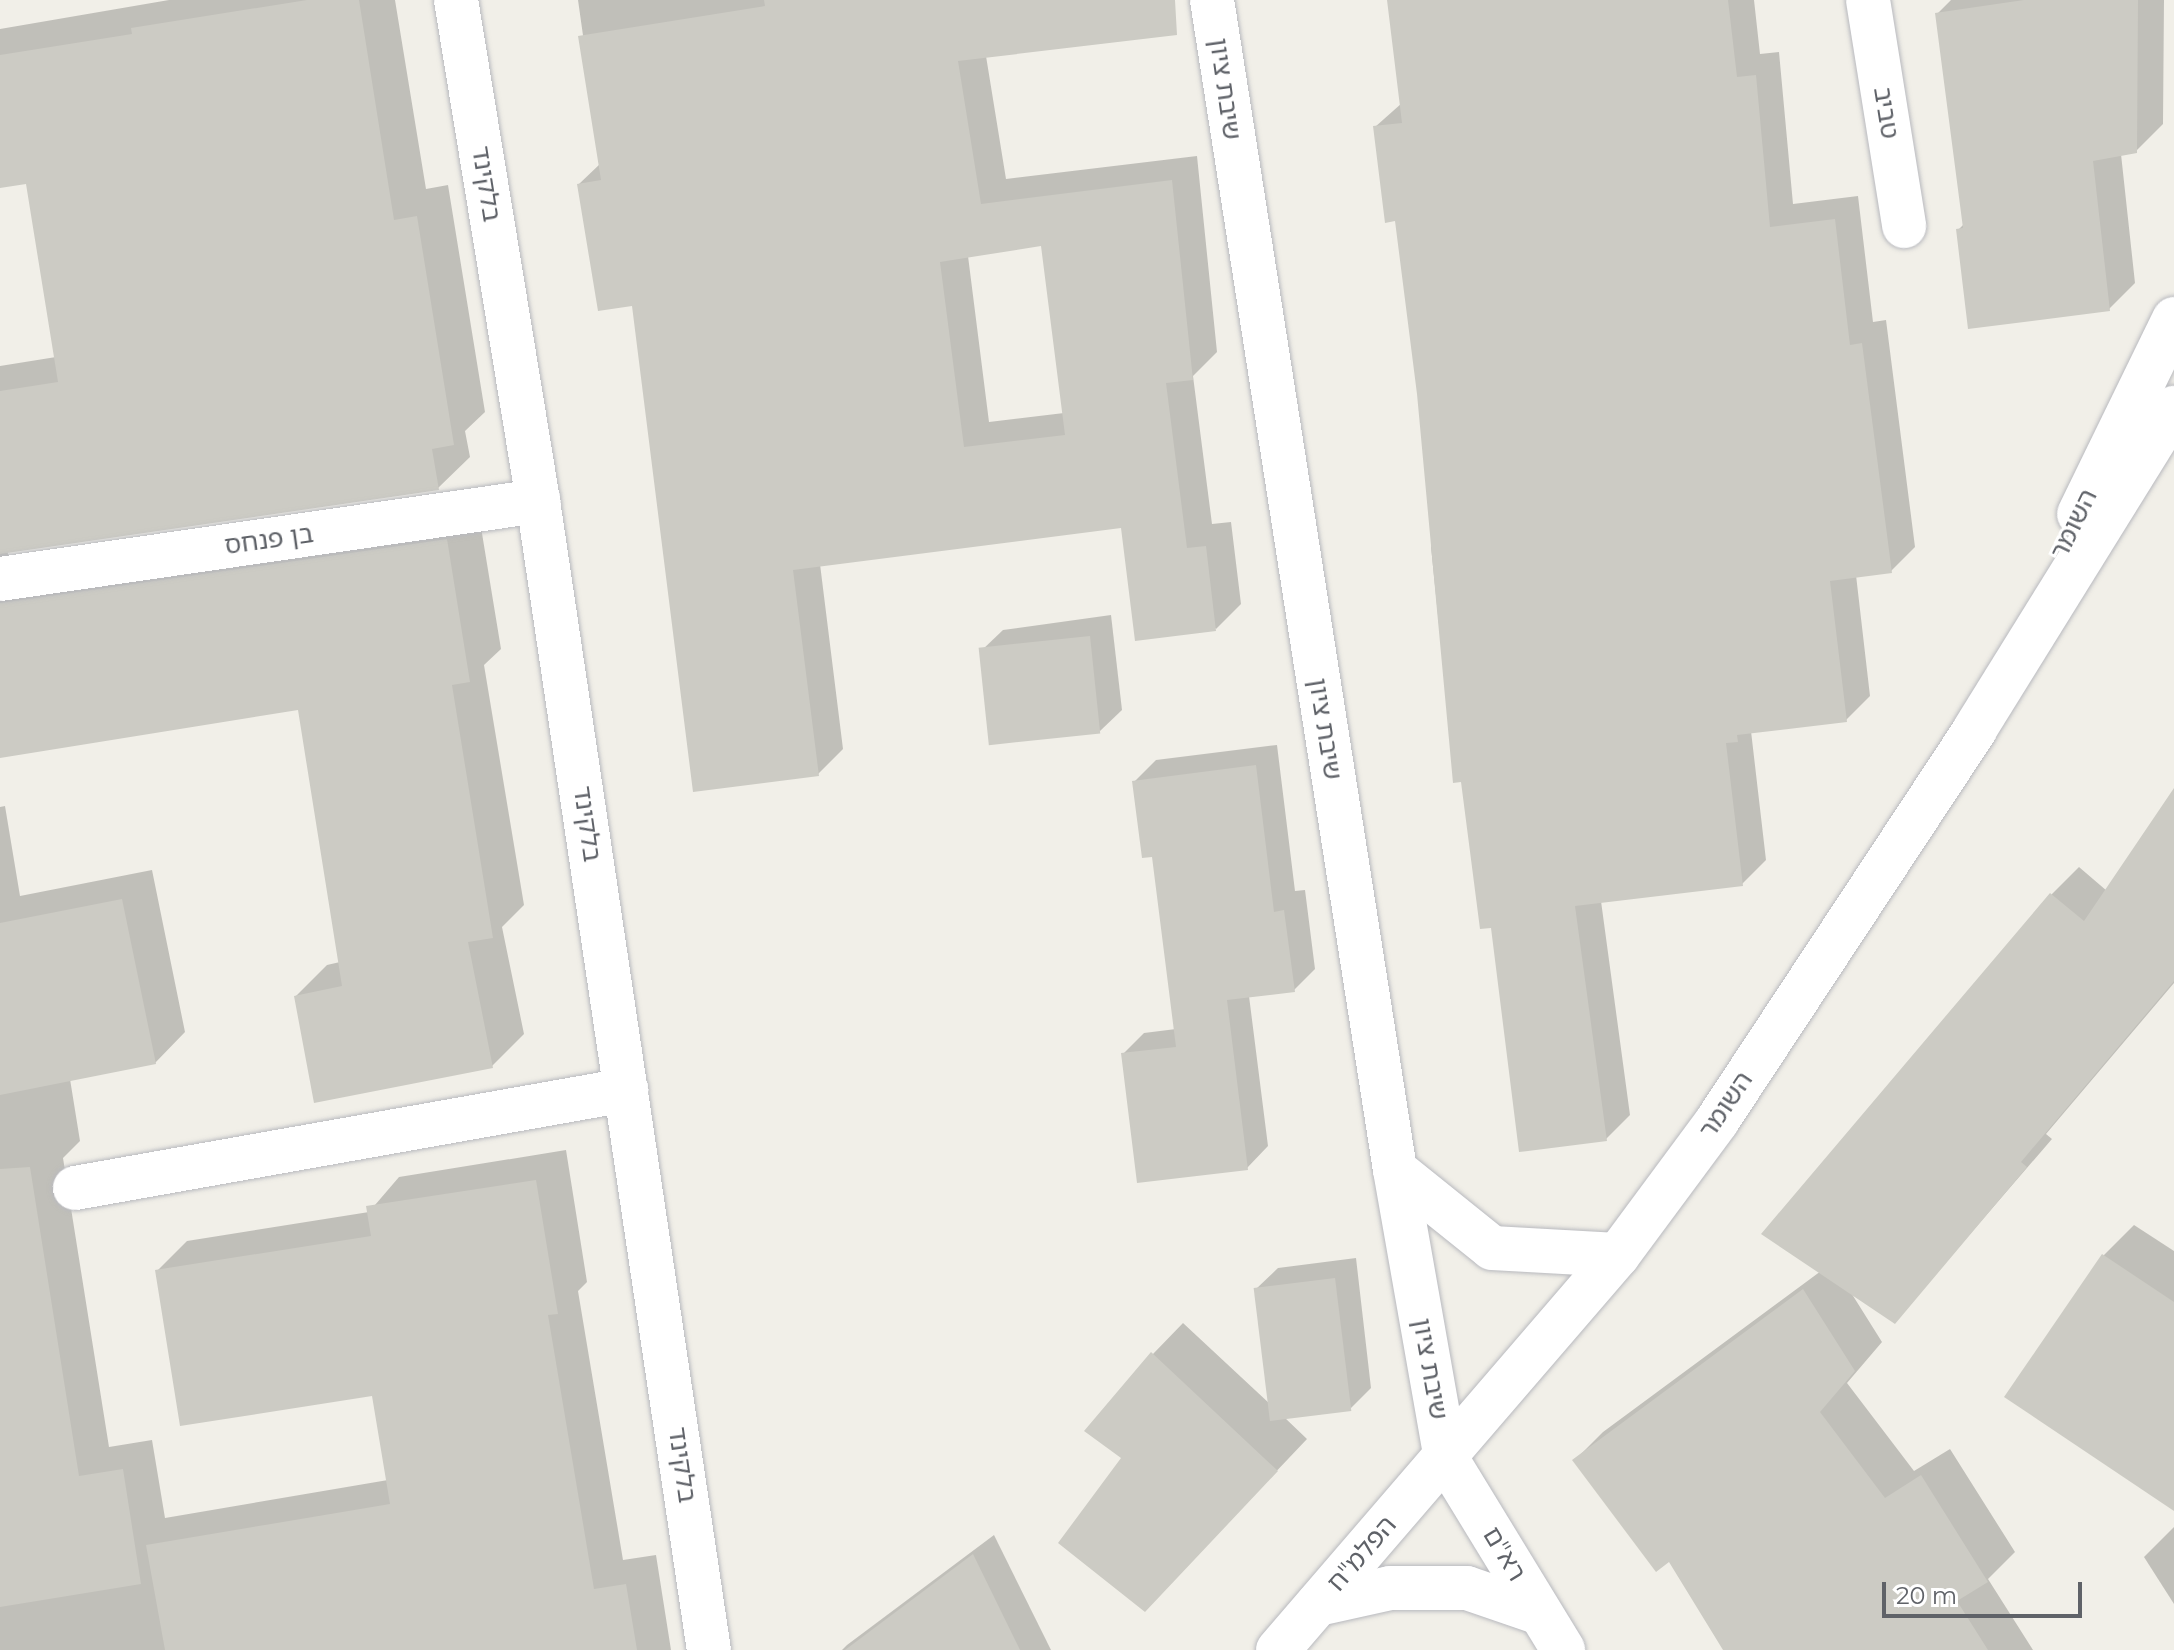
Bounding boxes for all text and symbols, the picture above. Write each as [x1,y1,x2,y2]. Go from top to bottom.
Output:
street label: שיבת ציון [1202,36,1248,142]
street label: טביב [1867,85,1905,141]
street label: בלקינד [465,144,507,224]
street label: השומר [2044,484,2104,564]
street label: בן פנחס [222,518,316,562]
street label: שיבת ציון [1302,676,1348,782]
street label: בלקינד [566,784,608,864]
street label: השומר [1692,1066,1760,1144]
street label: שיבת ציון [1406,1316,1454,1422]
street label: בלקינד [661,1425,703,1505]
street label: הפלמ"ח [1321,1510,1403,1598]
street label: רא"ם [1476,1521,1532,1587]
scale bar [1886,1566,2086,1616]
text: 20 m [1896,1581,1957,1610]

